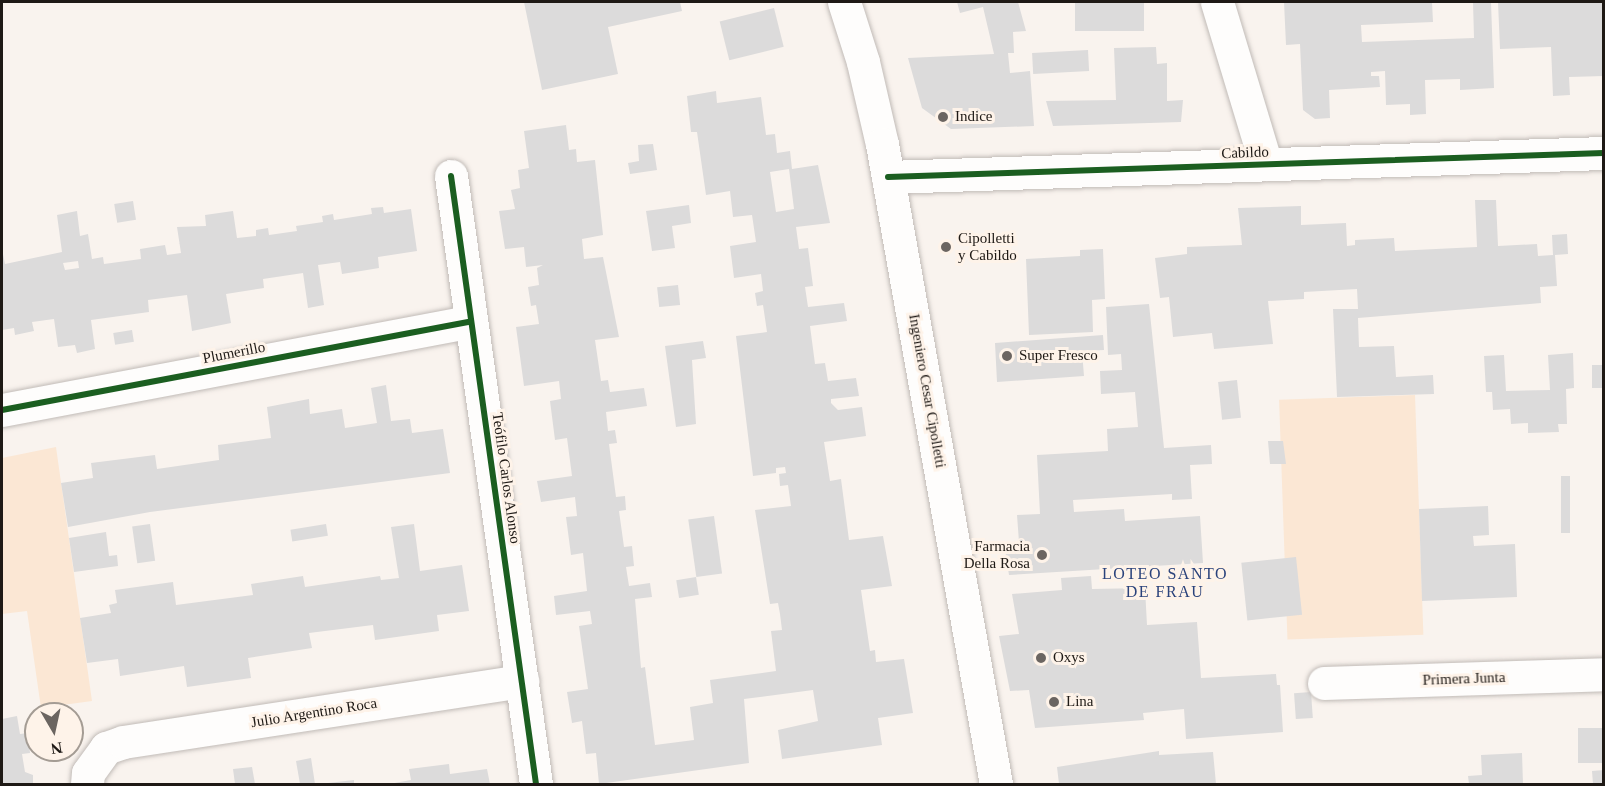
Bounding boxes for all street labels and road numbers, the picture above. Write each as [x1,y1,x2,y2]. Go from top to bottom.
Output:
street label: Cabildo [1221,143,1269,163]
street label: Ingeniero Cesar Cipolletti [905,313,949,469]
street label: Plumerillo [201,338,267,368]
street label: Teófilo Carlos Alonso [488,411,524,545]
street label: Primera Junta [1422,669,1506,689]
street label: Julio Argentino Roca [249,694,379,732]

